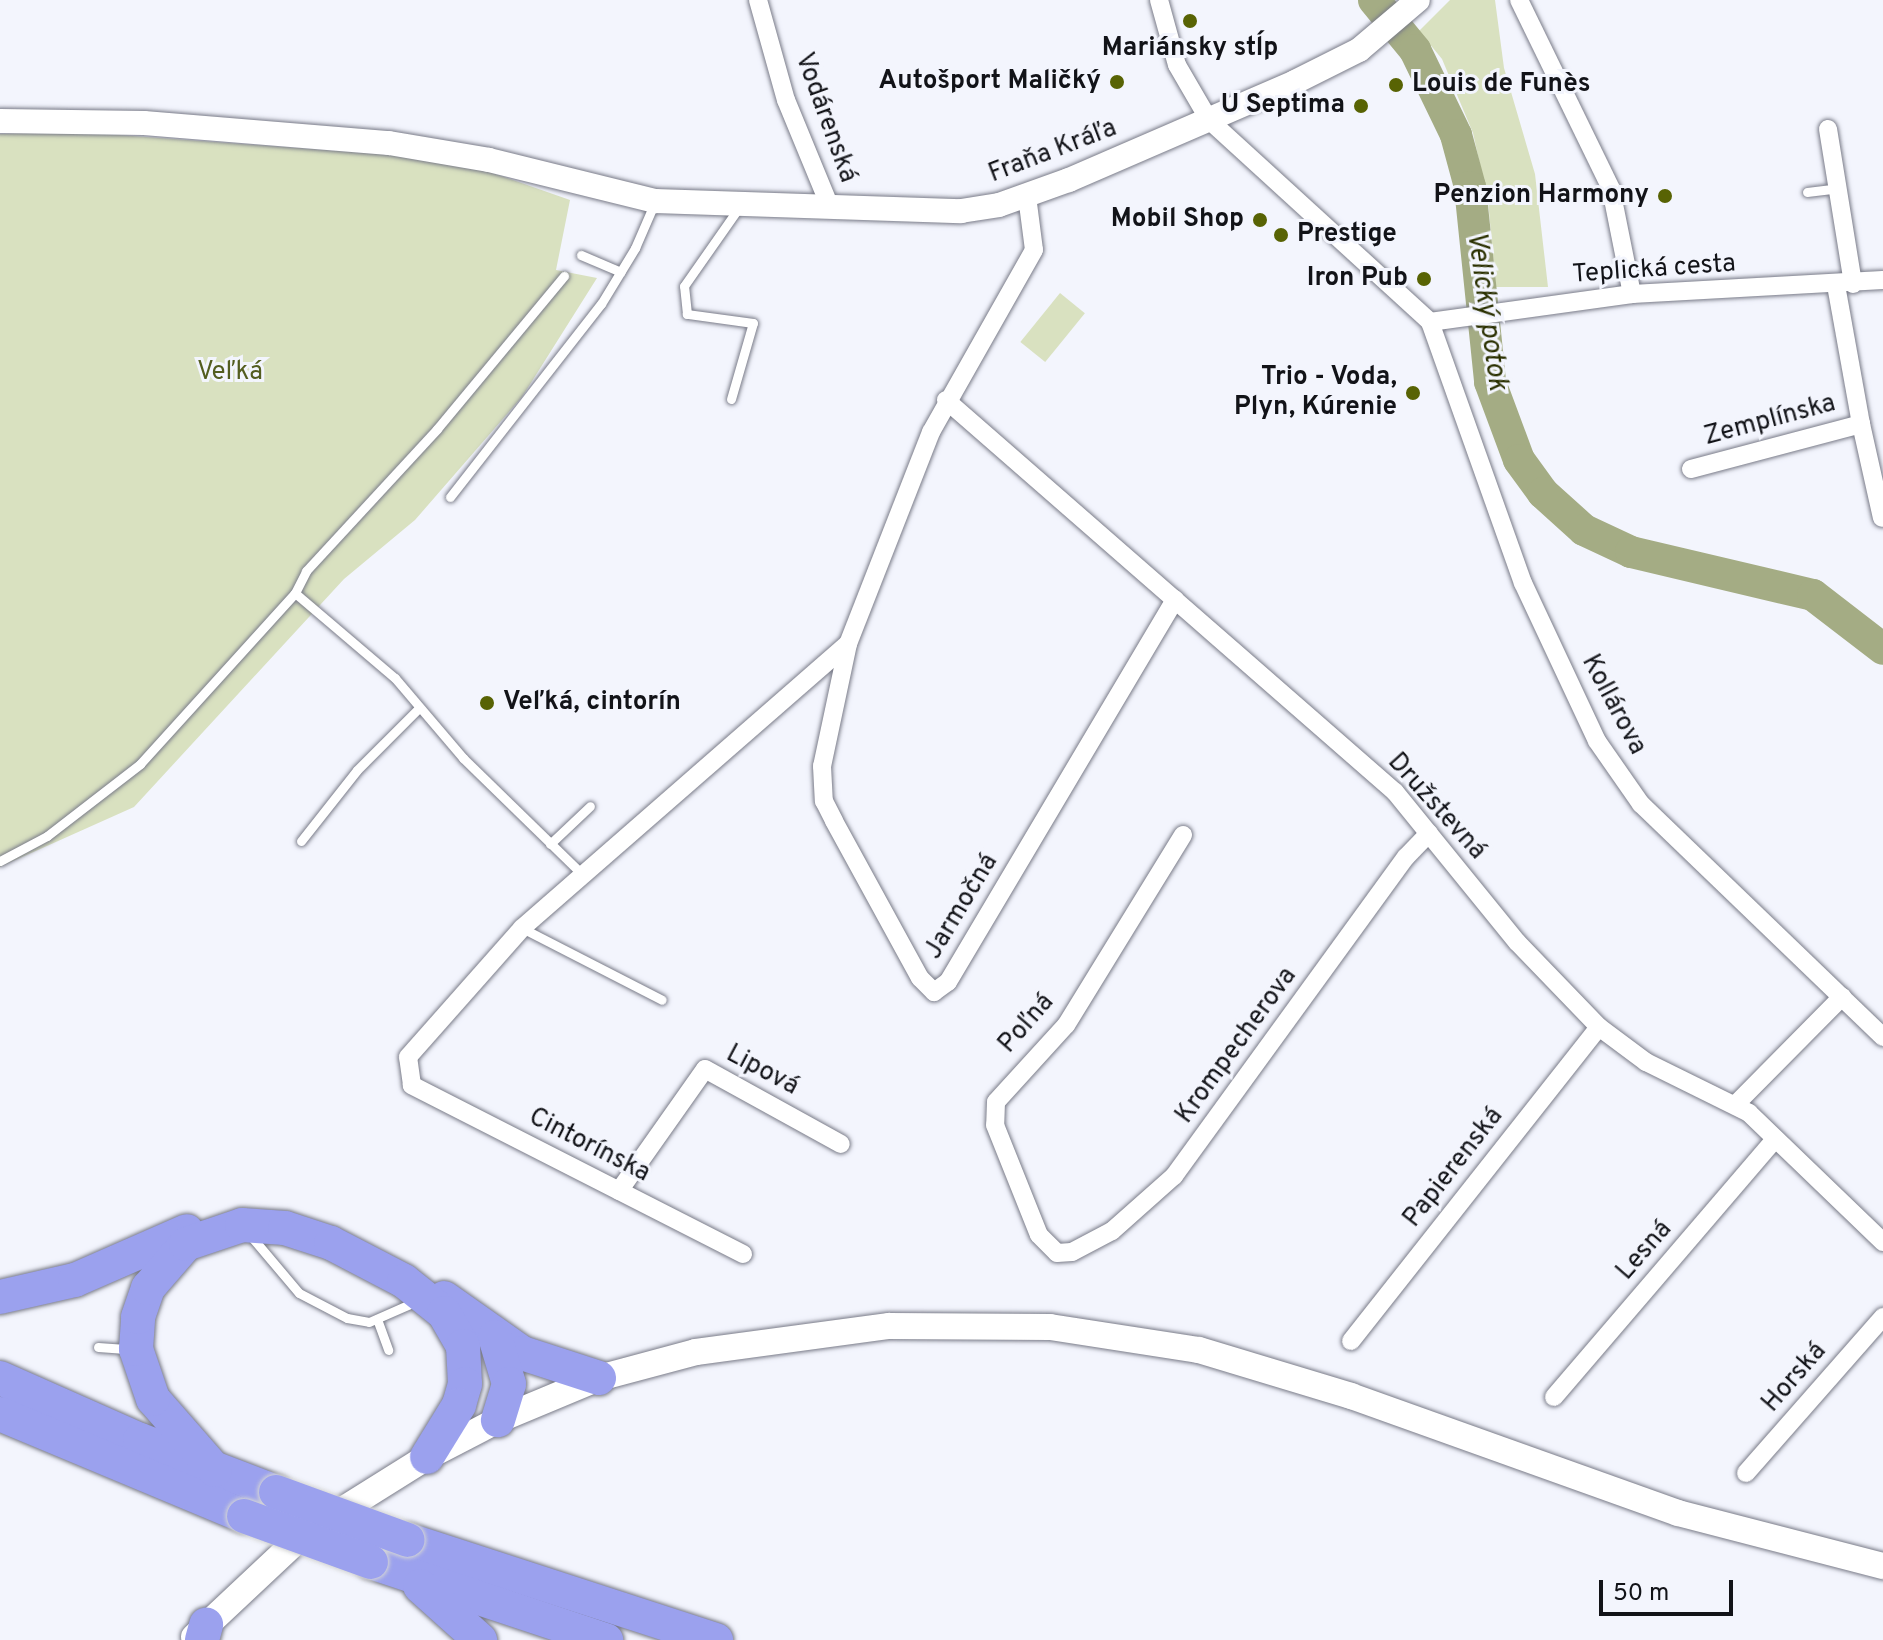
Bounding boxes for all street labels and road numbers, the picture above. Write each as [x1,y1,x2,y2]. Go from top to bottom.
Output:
street label: Vodárenská [787,49,863,187]
street label: Fraňa Kráľa [985,113,1121,191]
street label: Teplická cesta [1571,249,1737,291]
street label: Zemplínska [1701,388,1839,454]
street label: Kollárova [1574,650,1652,760]
street label: Družstevná [1380,747,1492,867]
street label: Jarmočná [918,849,1006,965]
street label: Krompecherova [1170,962,1304,1130]
street label: Poľná [993,988,1061,1060]
street label: Lipová [720,1039,804,1103]
street label: Cintorínska [523,1102,655,1190]
street label: Papierenská [1398,1102,1510,1234]
street label: Lesná [1611,1215,1679,1287]
street label: Horská [1756,1337,1834,1419]

